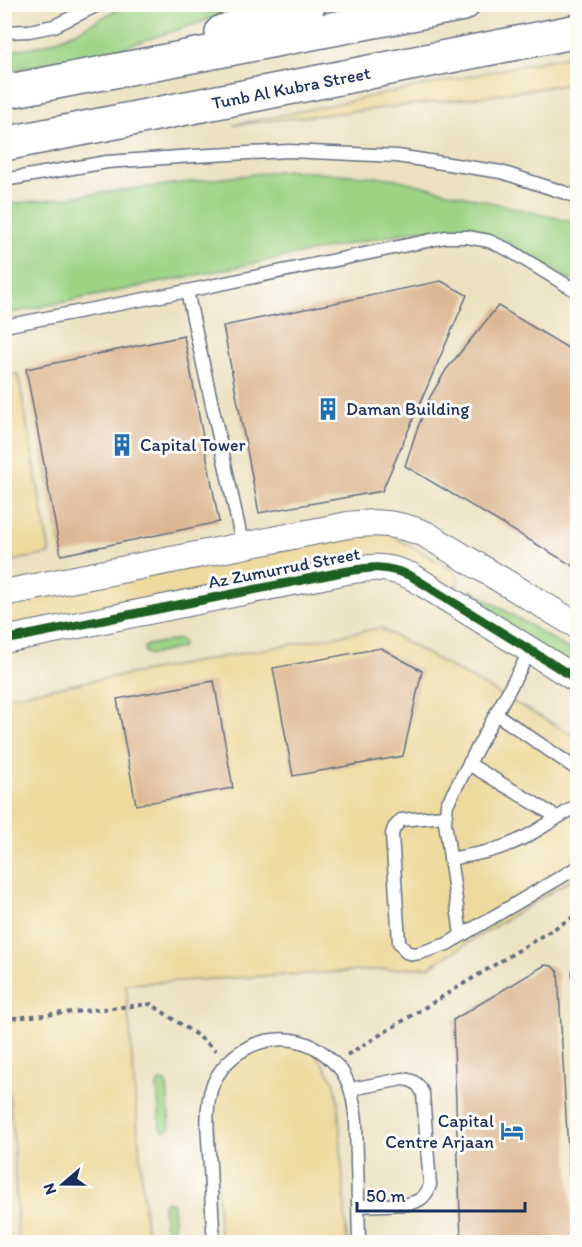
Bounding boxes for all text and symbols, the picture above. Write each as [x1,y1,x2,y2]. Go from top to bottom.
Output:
street label: Tunb Al Kubra Street [210,62,373,114]
building icon: Daman Building [315,396,341,422]
place label: Daman Building [346,398,470,420]
building icon: Capital Tower [109,432,135,458]
place label: Capital Tower [140,434,246,456]
street label: Az Zumurrud Street [206,542,362,594]
place label: Capital Centre Arjaan [385,1110,494,1153]
hotel icon: Capital Centre Arjaan [499,1118,525,1144]
north arrow [33,1154,93,1214]
scale bar [357,1175,525,1213]
text: N [39,1181,60,1197]
text: 50 m [366,1185,406,1207]

